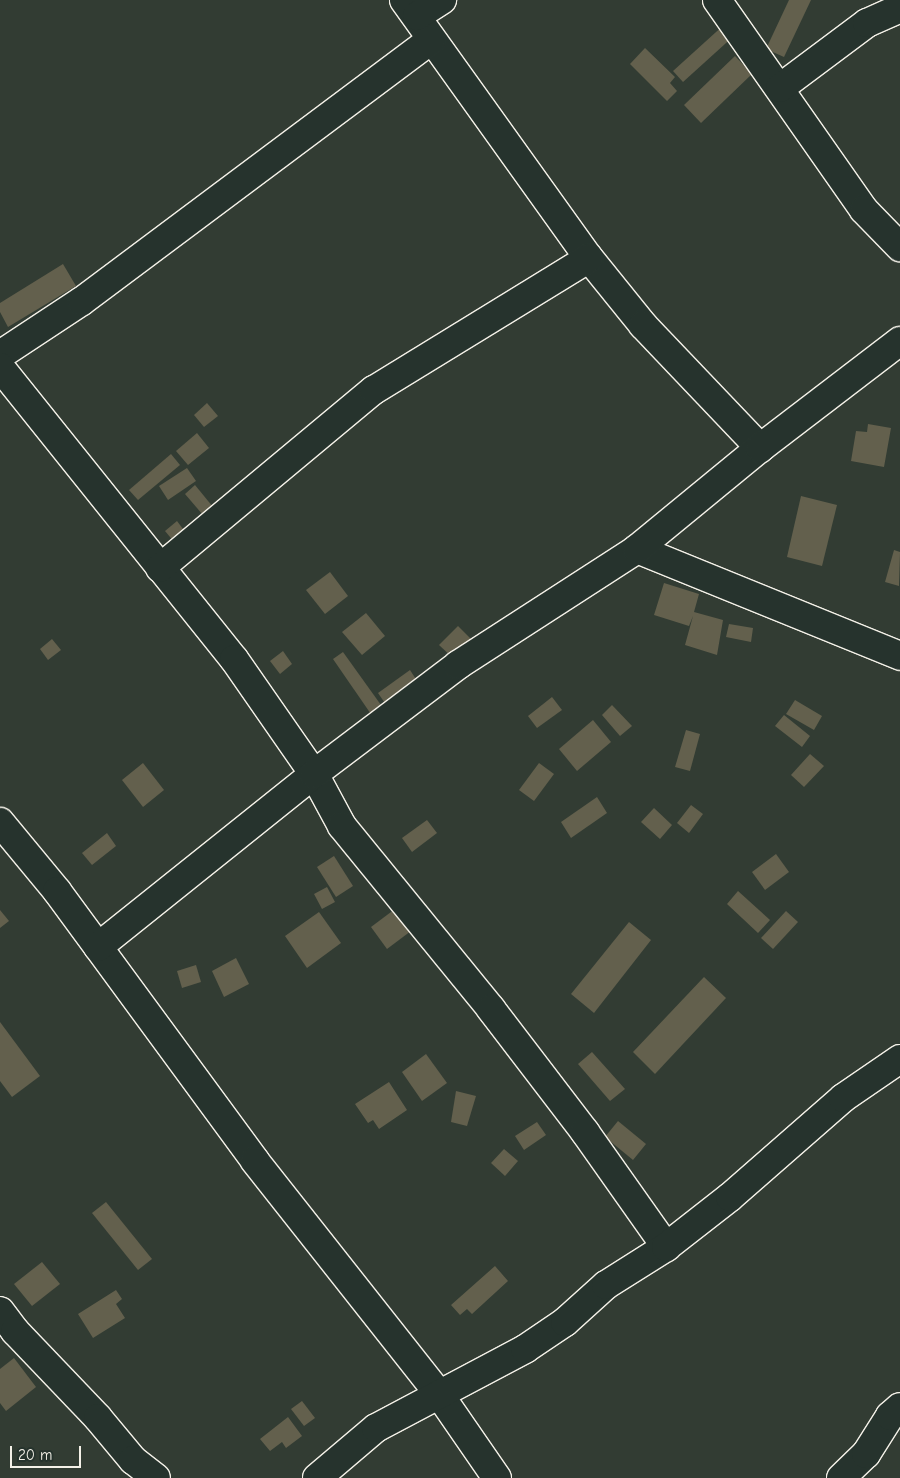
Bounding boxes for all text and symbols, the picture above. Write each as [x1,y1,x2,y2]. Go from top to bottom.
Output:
scale bar [12,1436,84,1468]
text: 20 m [18,1446,52,1464]

